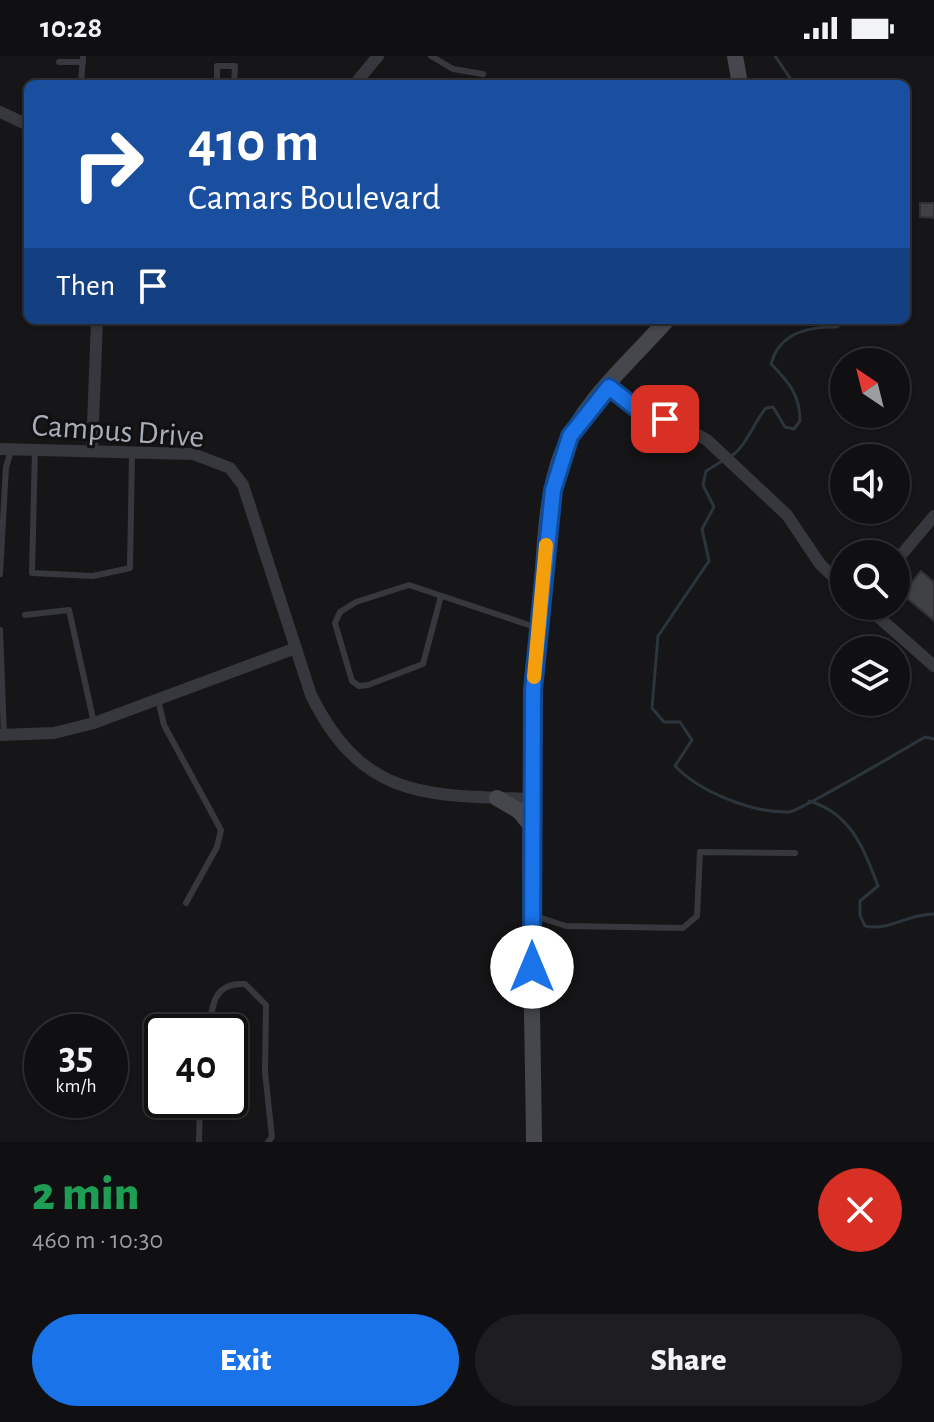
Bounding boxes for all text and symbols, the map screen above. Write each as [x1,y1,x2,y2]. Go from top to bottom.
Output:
text: 10:28 [40,13,102,43]
icon: right [56,112,160,216]
text: 410 m [188,115,319,171]
text: Camars Boulevard [188,180,441,216]
icon: arrive [131,264,175,308]
text: Then [56,271,115,301]
north arrow [830,348,910,428]
map controls [830,348,910,716]
pin [631,385,699,453]
icon: arrive [643,397,687,441]
street label: Campus Drive [31,409,205,453]
button: sound [830,444,910,524]
button: search [830,540,910,620]
button: layers [830,636,910,716]
position arrow [490,925,574,1009]
speed limit sign: 40 [144,1014,248,1118]
text: 35 [59,1036,93,1076]
text: km/h [55,1076,97,1096]
button: close [818,1168,902,1252]
text: 2 min [32,1171,140,1219]
text: 460 m · 10:30 [32,1227,163,1253]
button: Exit [32,1314,459,1406]
button: Share [475,1314,902,1406]

